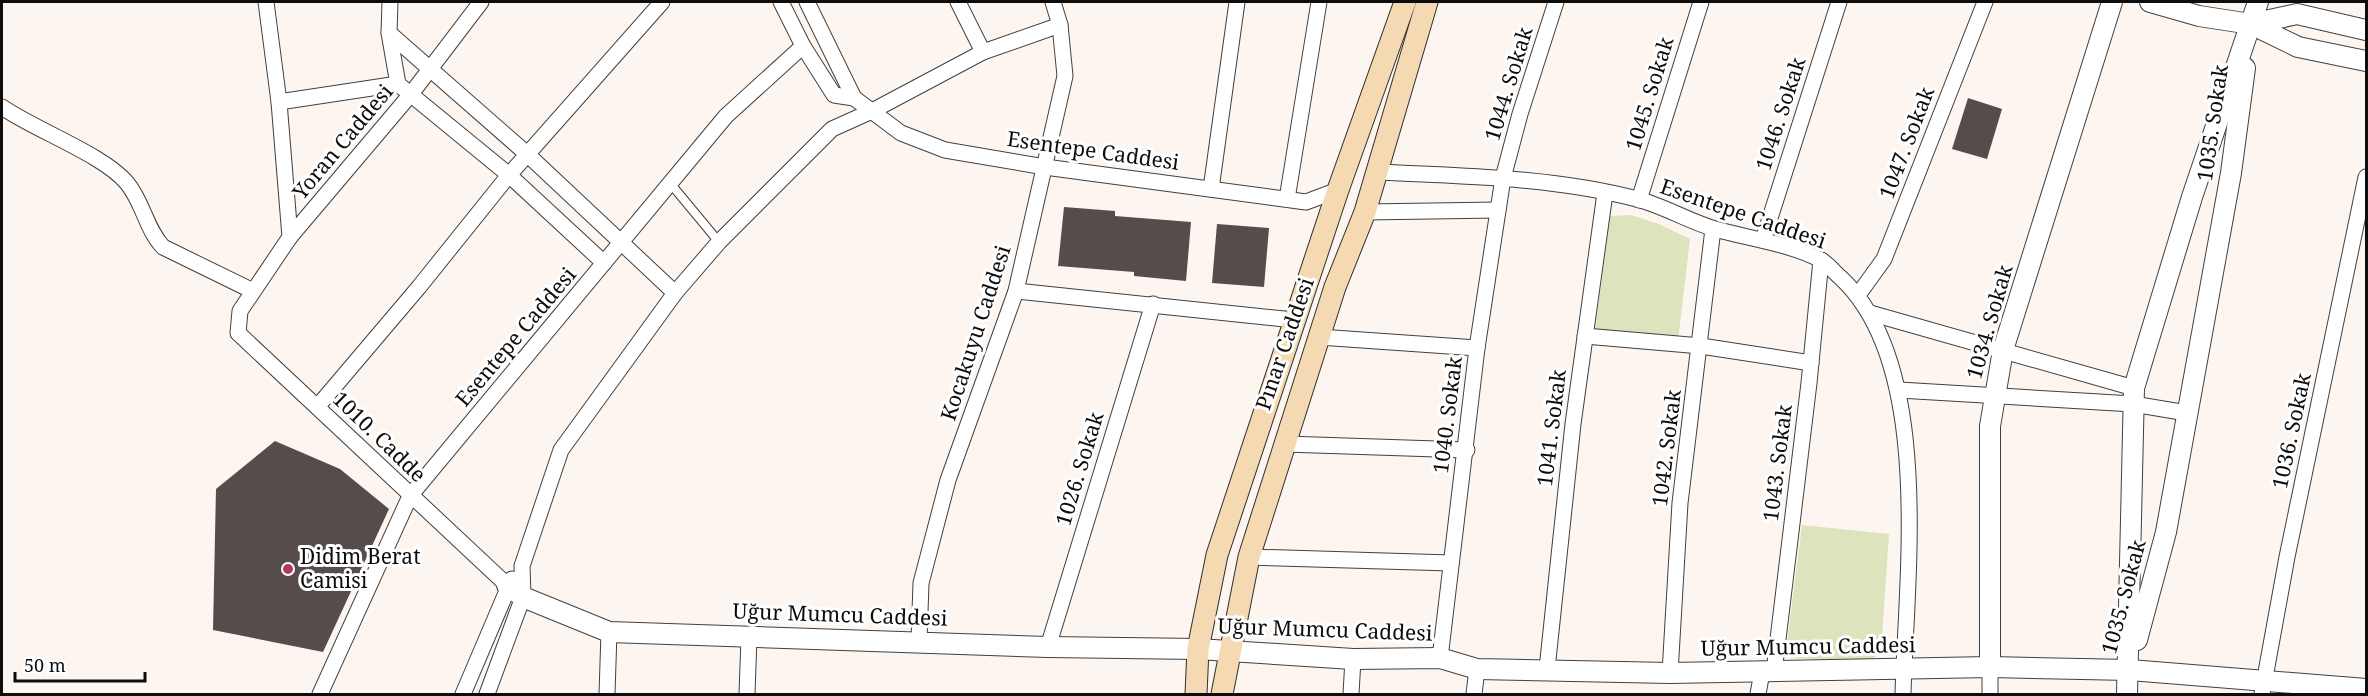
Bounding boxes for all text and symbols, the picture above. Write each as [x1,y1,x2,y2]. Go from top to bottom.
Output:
street label: 1044. Sokak [1477,23,1539,144]
street label: 1045. Sokak [1618,33,1680,154]
street label: 1046. Sokak [1749,53,1812,174]
street label: 1035. Sokak [2190,62,2234,183]
street label: Yoran Caddesi [285,78,399,206]
street label: 1047. Sokak [1872,82,1940,203]
street label: Esentepe Caddesi [1005,124,1181,176]
street label: Esentepe Caddesi [1657,172,1830,255]
street label: Kocakuyu Caddesi [933,241,1017,424]
street label: Esentepe Caddesi [449,261,582,412]
street label: 1034. Sokak [1959,261,2019,382]
street label: Pınar Caddesi [1248,274,1320,414]
street label: 1040. Sokak [1426,354,1468,475]
street label: 1041. Sokak [1530,367,1572,488]
street label: 1036. Sokak [2265,370,2317,491]
street label: 1010. Cadde [327,385,432,488]
street label: 1042. Sokak [1645,387,1687,508]
street label: 1043. Sokak [1756,402,1798,523]
street label: 1026. Sokak [1048,408,1110,529]
street label: 1035. Sokak [2094,536,2152,657]
place label: Didim Berat Camisi [300,542,421,594]
marker: Didim Berat Camisi [281,562,295,576]
street label: Uğur Mumcu Caddesi [732,596,948,632]
street label: Uğur Mumcu Caddesi [1217,611,1433,647]
street label: Uğur Mumcu Caddesi [1700,630,1916,662]
scale bar [15,645,146,683]
text: 50 m [24,653,66,677]

